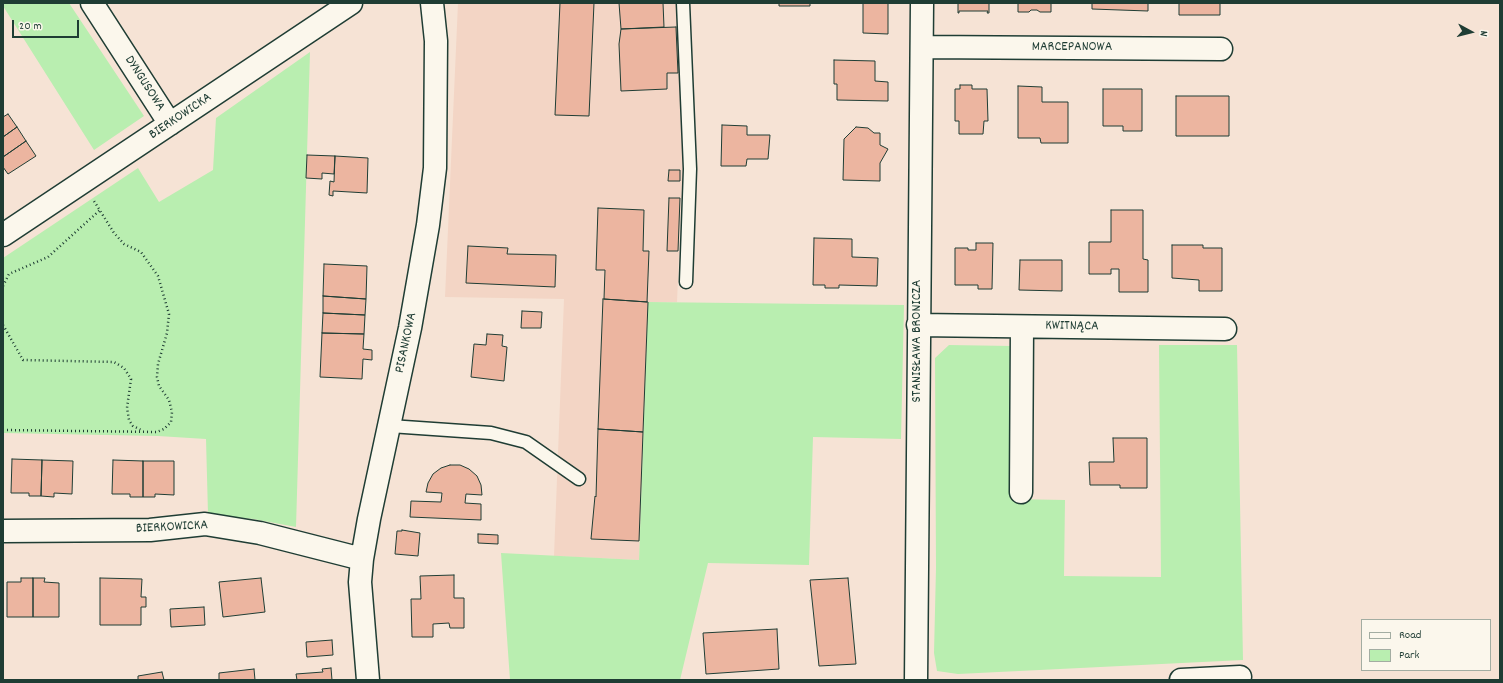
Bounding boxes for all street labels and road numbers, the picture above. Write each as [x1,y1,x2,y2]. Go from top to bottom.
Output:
street label: MARCEPANOWA [1032,40,1112,56]
street label: DYNGUSOWA [120,53,168,115]
street label: BIERKOWICKA [146,90,216,144]
street label: STANISŁAWA BRONICZA [910,280,926,402]
street label: PISANKOWA [392,311,422,375]
street label: KWITNĄCA [1045,318,1099,336]
street label: BIERKOWICKA [136,518,208,538]

